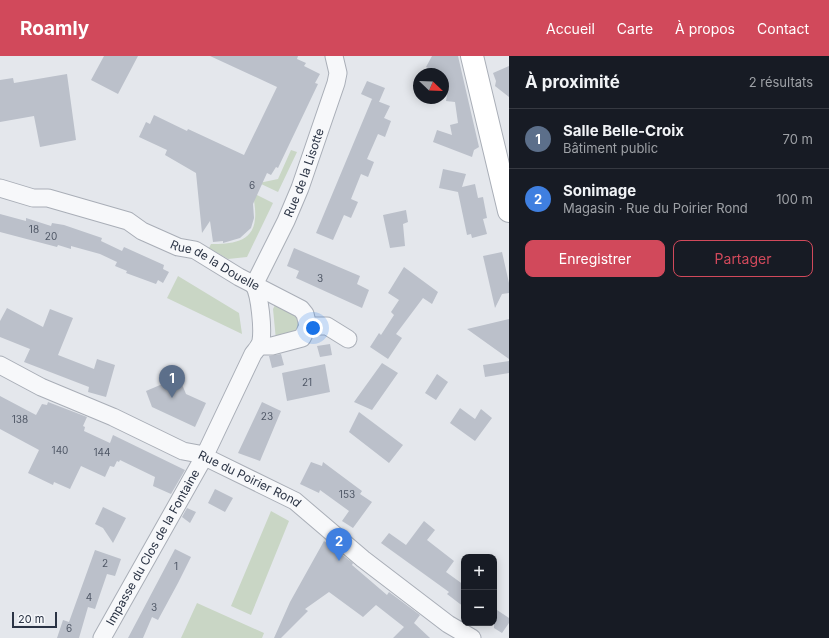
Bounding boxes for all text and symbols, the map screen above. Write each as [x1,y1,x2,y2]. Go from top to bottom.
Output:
text: Roamly [20,17,89,40]
text: Accueil [546,20,595,37]
text: Carte [617,20,653,37]
text: À propos [675,20,735,37]
text: Contact [757,20,809,37]
north arrow [413,68,449,104]
text: À proximité [525,72,620,92]
text: 2 résultats [749,74,813,90]
text: Salle Belle-Croix [563,121,684,140]
street label: Rue de la Lisotte [280,126,327,219]
text: 1 [535,131,541,147]
text: 70 m [783,131,813,147]
text: Bâtiment public [563,140,658,156]
house number: 6 [249,179,255,191]
text: Sonimage [563,181,636,200]
text: 2 [534,191,542,207]
text: 100 m [776,191,813,207]
text: Magasin · Rue du Poirier Rond [563,200,748,216]
house number: 18 [29,223,39,235]
house number: 20 [45,230,57,242]
street label: Rue de la Douelle [168,237,262,293]
button: Enregistrer [525,240,665,277]
button: Partager [673,240,813,277]
house number: 3 [317,272,323,284]
your location [303,318,323,338]
pin: 1 [159,365,185,398]
house number: 21 [302,376,312,388]
house number: 23 [261,410,273,422]
house number: 138 [12,413,28,425]
house number: 140 [52,444,68,456]
house number: 144 [94,446,111,458]
street label: Rue du Poirier Rond [196,447,305,510]
street label: Impasse du Clos de la Fontaine [103,466,203,628]
house number: 153 [339,488,355,500]
pin: 2 [326,528,352,561]
map controls [461,554,497,626]
button: + [461,554,497,590]
house number: 2 [102,557,108,569]
house number: 1 [174,560,178,572]
button: − [461,590,497,626]
house number: 4 [86,591,92,603]
house number: 3 [151,601,157,613]
scale bar [12,610,57,629]
text: 20 m [18,612,44,626]
house number: 6 [66,622,72,634]

